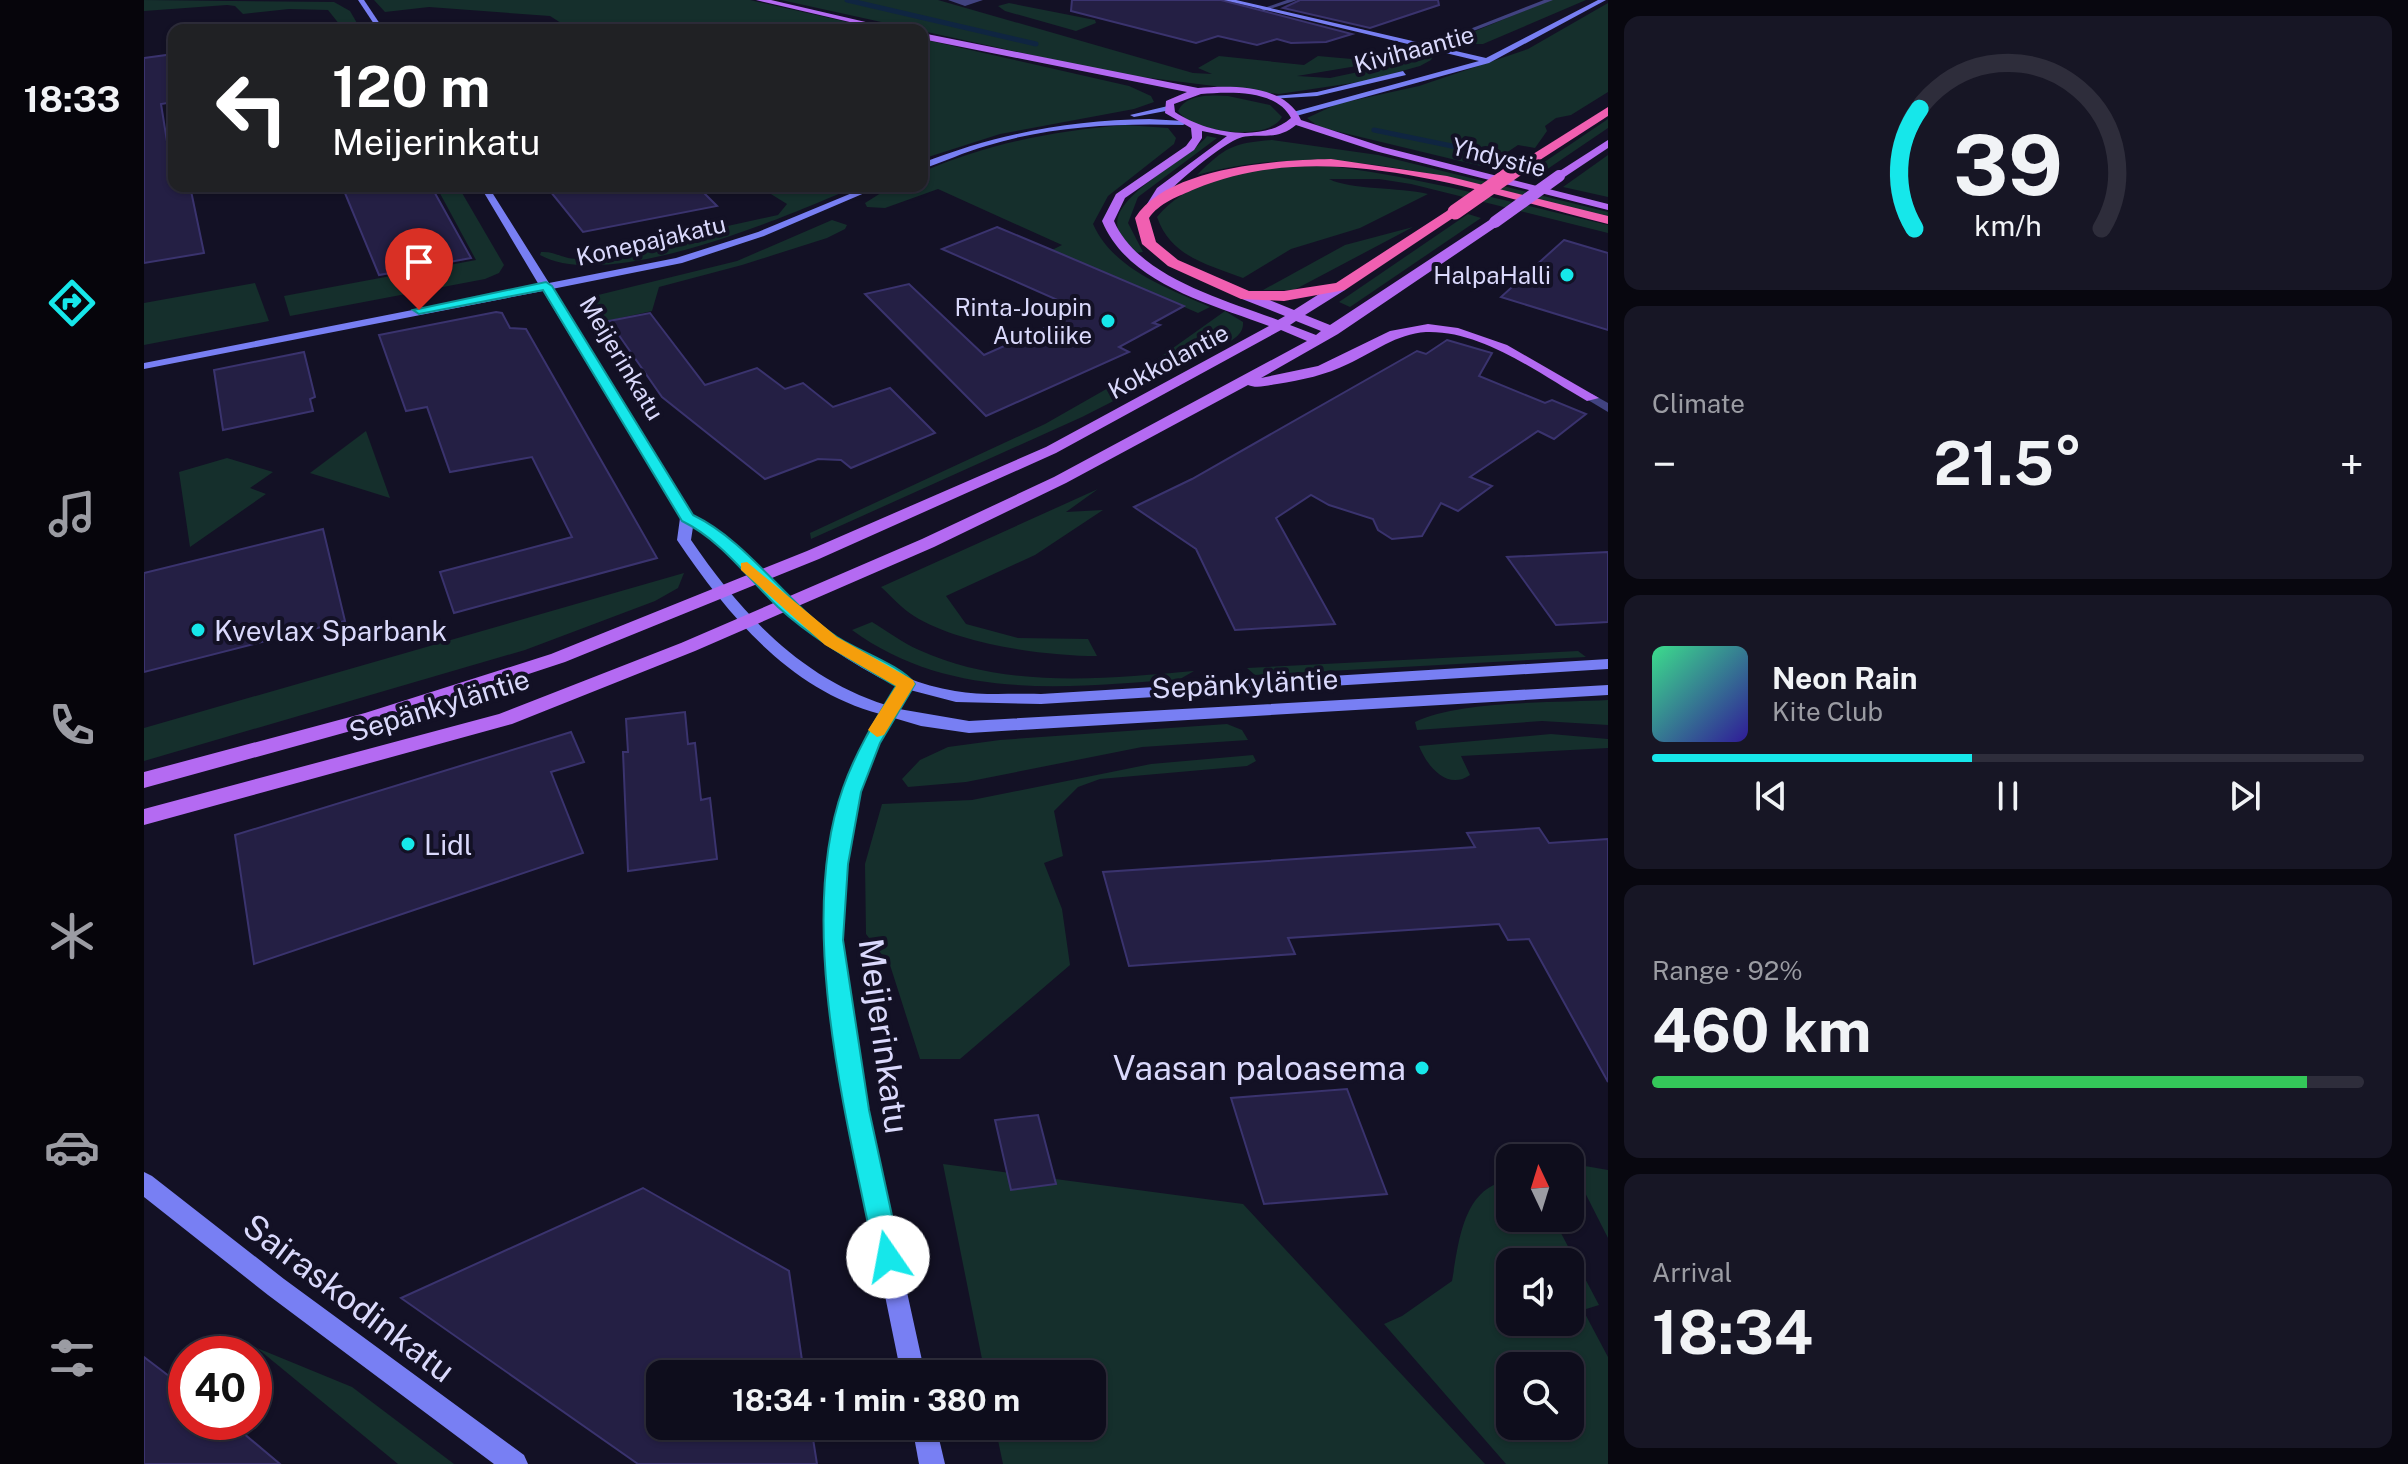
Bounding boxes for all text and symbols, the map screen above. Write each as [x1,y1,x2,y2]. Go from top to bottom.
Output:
street label: Kivihaantie [1351,20,1477,78]
text: 120 m [332,54,490,120]
icon: left [200,56,304,160]
text: 18:33 [23,78,121,120]
text: 39 [1953,115,2063,213]
text: Meijerinkatu [332,121,540,163]
street label: Yhdystie [1449,132,1549,182]
street label: Konepajakatu [573,209,729,271]
text: km/h [1974,209,2042,242]
pin [385,228,453,310]
icon: arrive [397,240,441,284]
place label: HalpaHalli [1433,261,1551,289]
marker: HalpaHalli [1558,266,1576,284]
icon: directions [44,275,100,331]
street label: Meijerinkatu [574,291,670,425]
place label: Rinta-Joupin Autoliike [954,293,1092,349]
marker: Rinta-Joupin Autoliike [1099,312,1117,330]
street label: Kokkolantie [1103,318,1233,404]
text: Climate [1652,388,1745,419]
text: 21.5° [1934,428,2082,499]
text: − [1652,438,1676,490]
text: + [2340,438,2364,490]
icon: music [44,486,100,542]
place label: Kvevlax Sparbank [214,614,447,647]
marker: Kvevlax Sparbank [189,621,207,639]
text: Neon Rain [1772,660,1918,696]
street label: Sepänkyläntie [345,662,533,748]
street label: Sepänkyläntie [1151,662,1339,704]
text: Kite Club [1772,696,1883,727]
icon: phone [44,697,100,753]
icon: previous [1749,774,1793,818]
icon: pause [1986,774,2030,818]
icon: next [2223,774,2267,818]
place label: Lidl [424,828,472,861]
marker: Lidl [399,835,417,853]
icon: climate [44,908,100,964]
street label: Meijerinkatu [851,936,917,1136]
text: Range · 92% [1652,955,1803,986]
text: 460 km [1652,995,1872,1066]
place label: Vaasan paloasema [1113,1048,1406,1088]
marker: Vaasan paloasema [1413,1059,1431,1077]
icon: car [44,1119,100,1175]
north arrow [1496,1144,1584,1232]
map controls [1496,1144,1584,1440]
street label: Sairaskodinkatu [235,1205,463,1391]
position arrow [846,1215,930,1299]
button: sound [1496,1248,1584,1336]
text: Arrival [1652,1257,1732,1288]
text: 18:34 [1652,1297,1813,1368]
icon: filters [44,1330,100,1386]
speed limit sign: 40 [168,1336,272,1440]
button: search [1496,1352,1584,1440]
text: 18:34 · 1 min · 380 m [732,1382,1020,1418]

